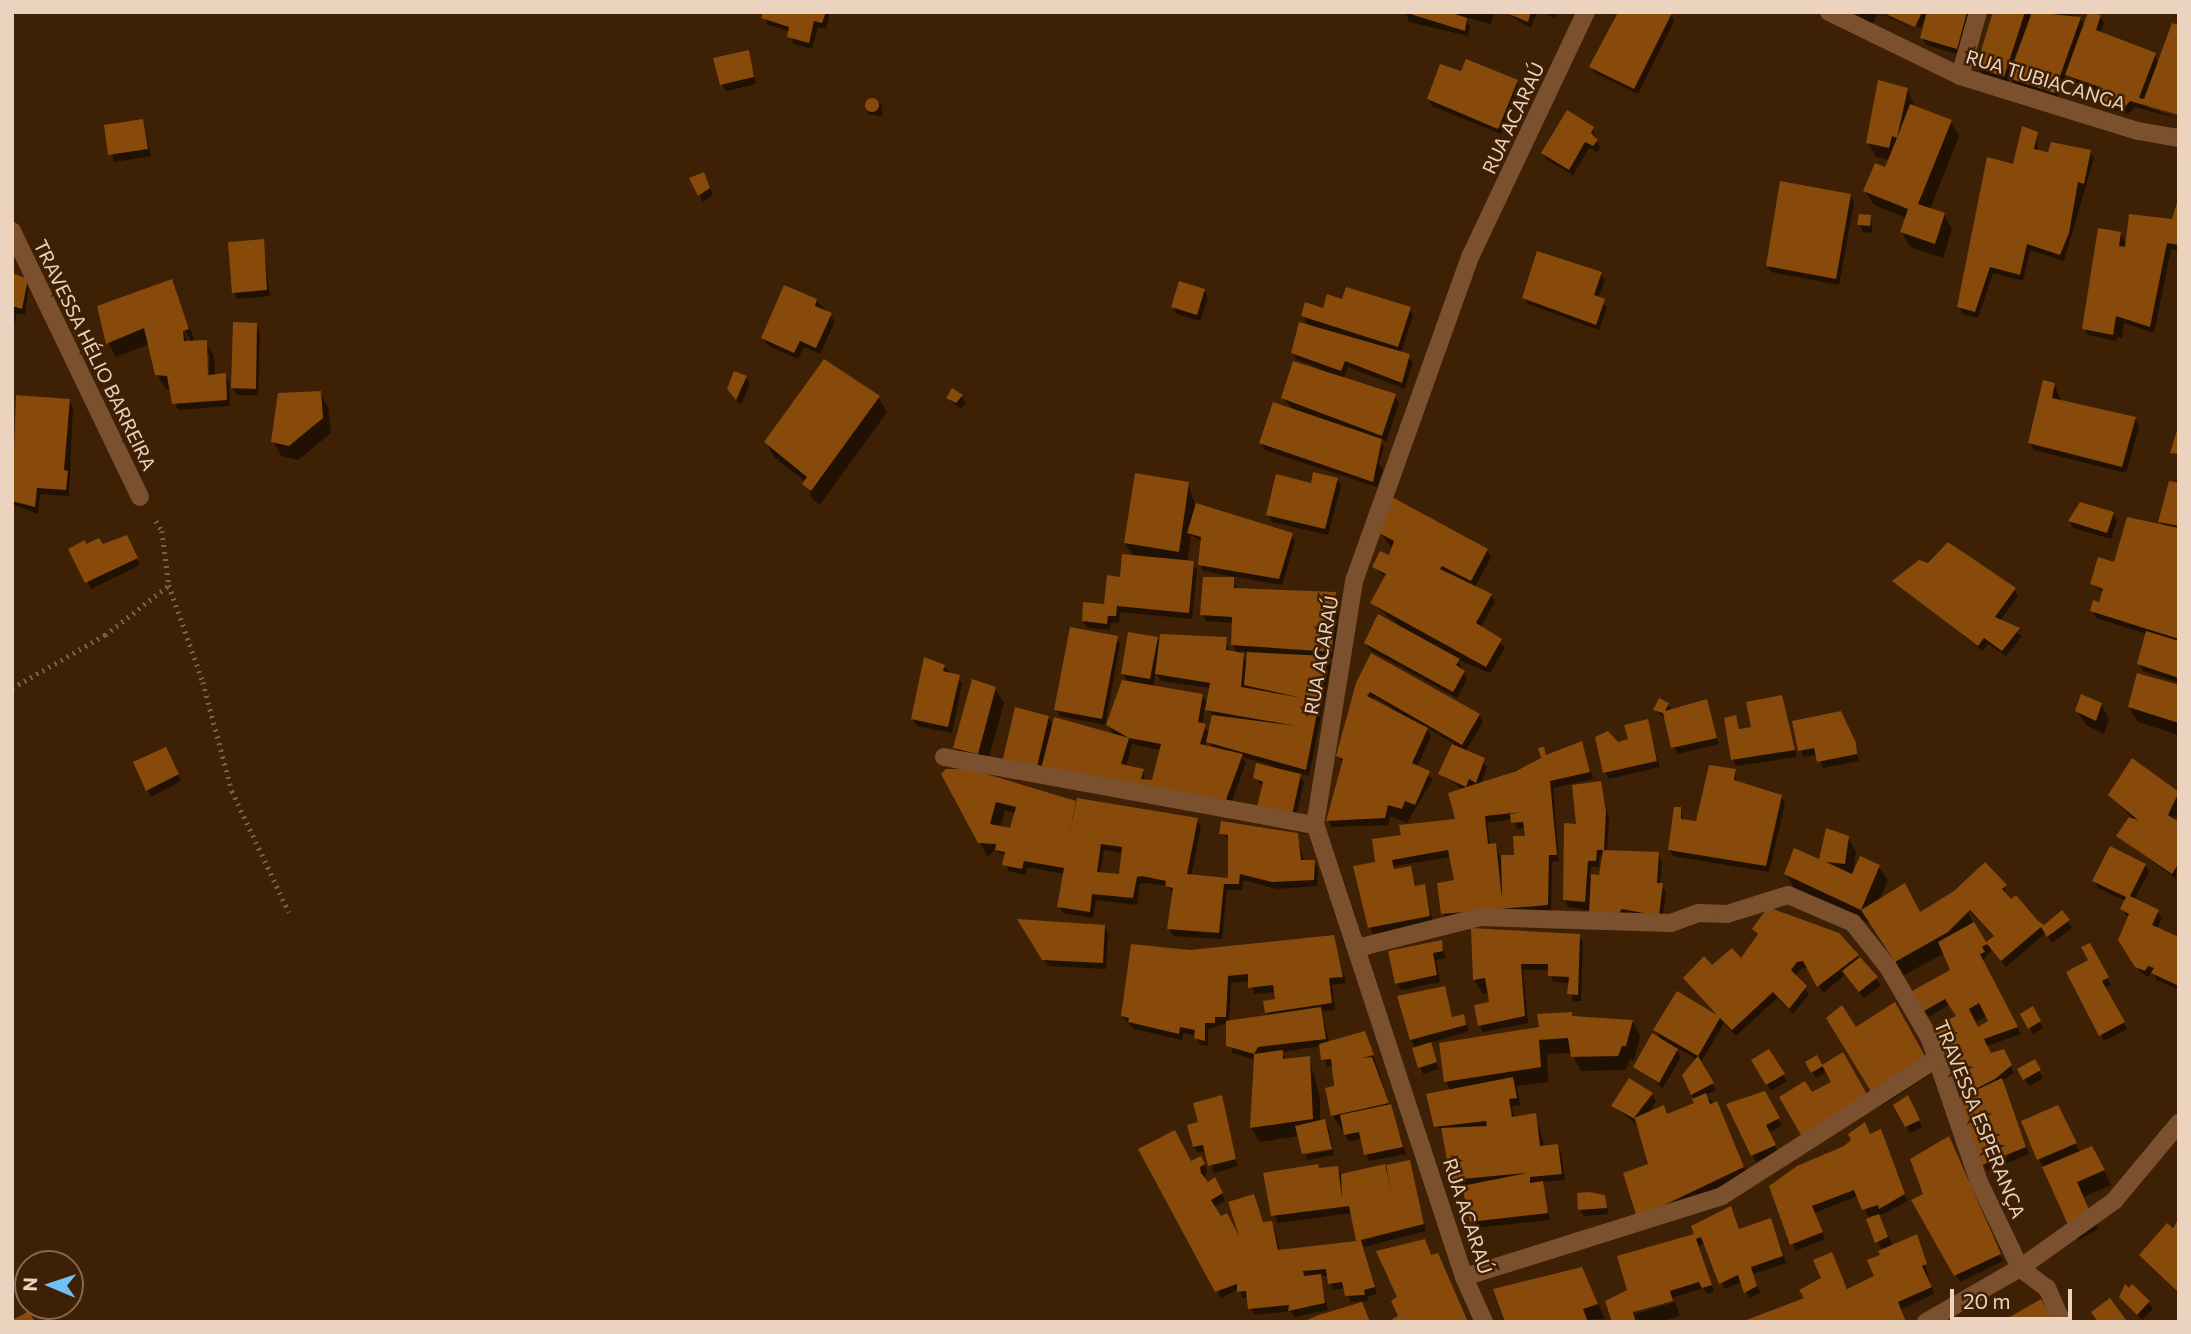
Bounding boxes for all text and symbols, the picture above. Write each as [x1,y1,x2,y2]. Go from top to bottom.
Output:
street label: RUA TUBIACANGA [1963,45,2129,115]
street label: RUA ACARAÚ [1477,59,1549,177]
street label: TRAVESSA HÉLIO BARREIRA [29,236,161,474]
street label: RUA ACARAÚ [1299,594,1343,716]
street label: TRAVESSA ESPERANÇA [1930,1016,2030,1222]
street label: RUA ACARAÚ [1439,1155,1497,1277]
north arrow [14,1250,84,1320]
scale bar [1953,1274,2076,1318]
text: N [18,1277,41,1292]
text: 20 m [1963,1288,2011,1313]

